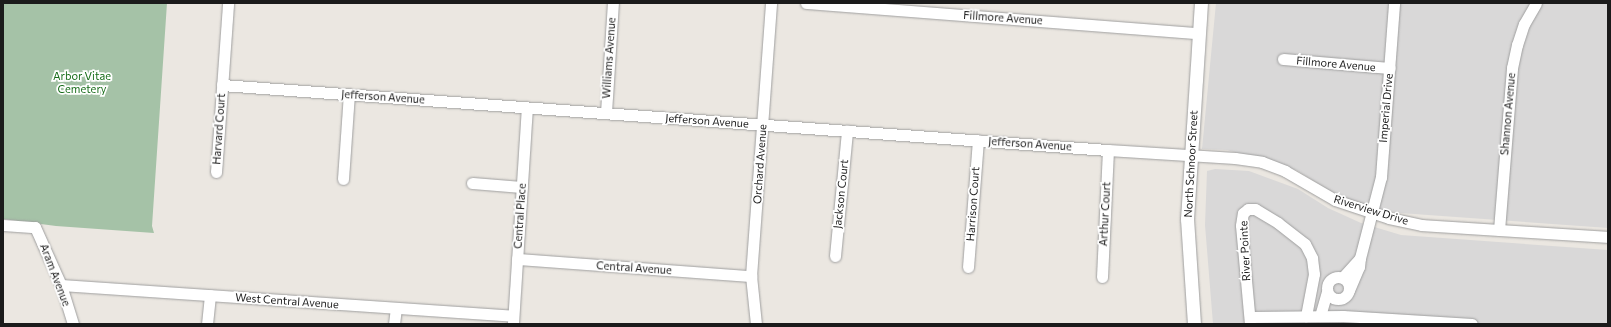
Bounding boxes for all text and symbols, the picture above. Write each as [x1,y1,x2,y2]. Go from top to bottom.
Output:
street label: Fillmore Avenue [963,9,1043,27]
street label: Williams Avenue [600,17,618,99]
street label: Fillmore Avenue [1296,54,1376,74]
park label: Arbor Vitae Cemetery [53,70,111,96]
street label: Shannon Avenue [1498,72,1518,156]
street label: Imperial Drive [1376,73,1396,143]
street label: Jefferson Avenue [341,87,425,107]
street label: Harvard Court [210,93,228,165]
street label: North Schnoor Street [1182,110,1200,218]
street label: Jefferson Avenue [665,111,749,131]
street label: Orchard Avenue [751,124,769,204]
street label: Jefferson Avenue [988,134,1072,154]
street label: Jackson Court [831,159,851,229]
street label: Harrison Court [964,166,982,242]
street label: Arthur Court [1097,181,1113,247]
street label: Central Place [511,183,529,249]
street label: Riverview Drive [1332,192,1410,228]
street label: River Pointe [1237,220,1253,282]
street label: Aram Avenue [37,242,73,308]
street label: Central Avenue [596,259,672,277]
street label: West Central Avenue [235,291,339,311]

